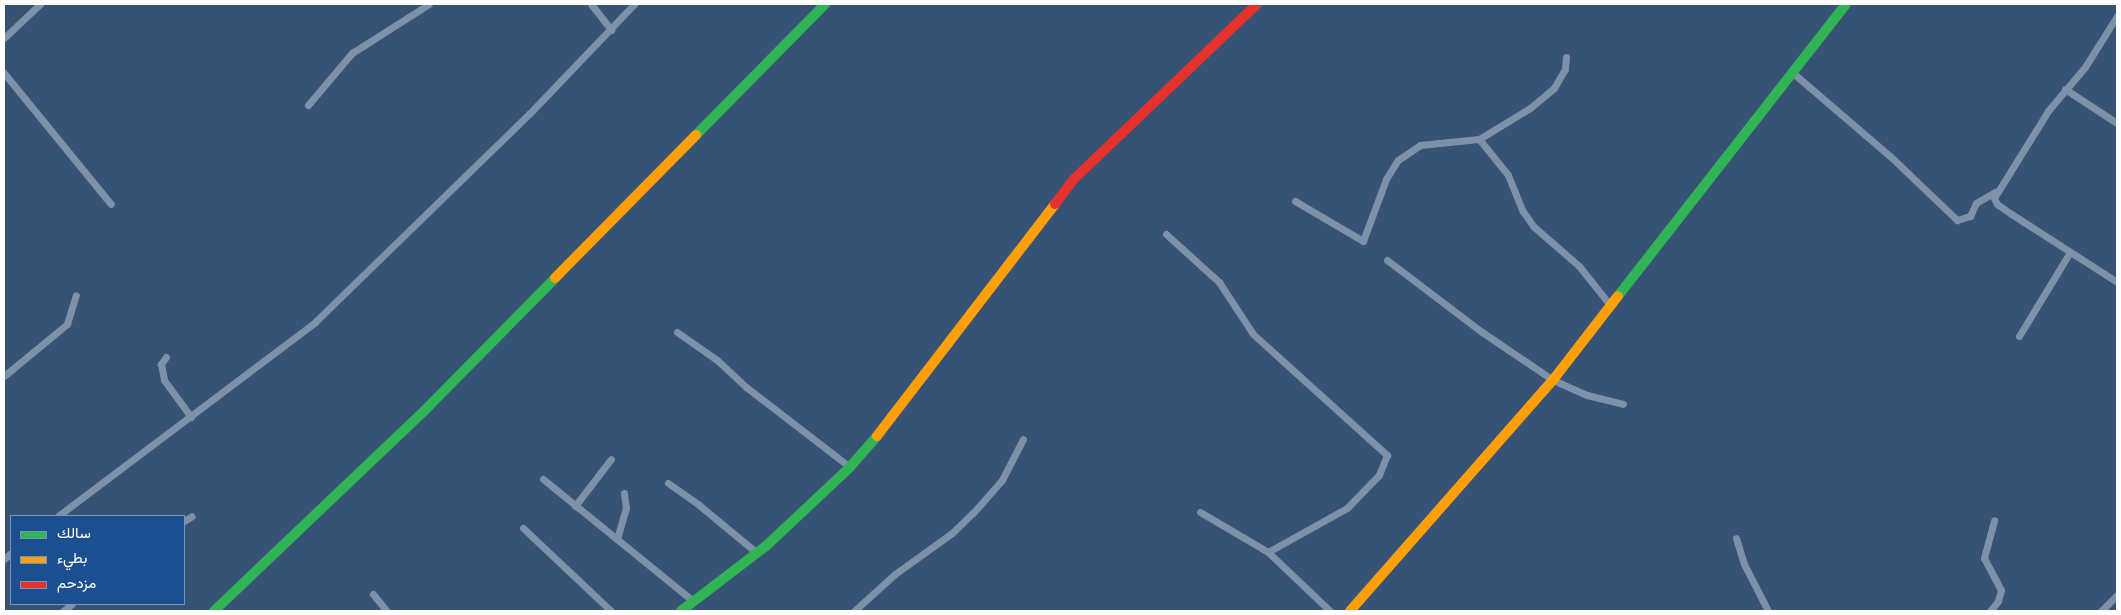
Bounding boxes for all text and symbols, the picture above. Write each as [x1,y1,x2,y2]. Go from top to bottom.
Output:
legend [10,515,185,605]
text: سالك [57,523,91,541]
text: بطيء [57,548,87,566]
text: مزدحم [57,573,96,591]

